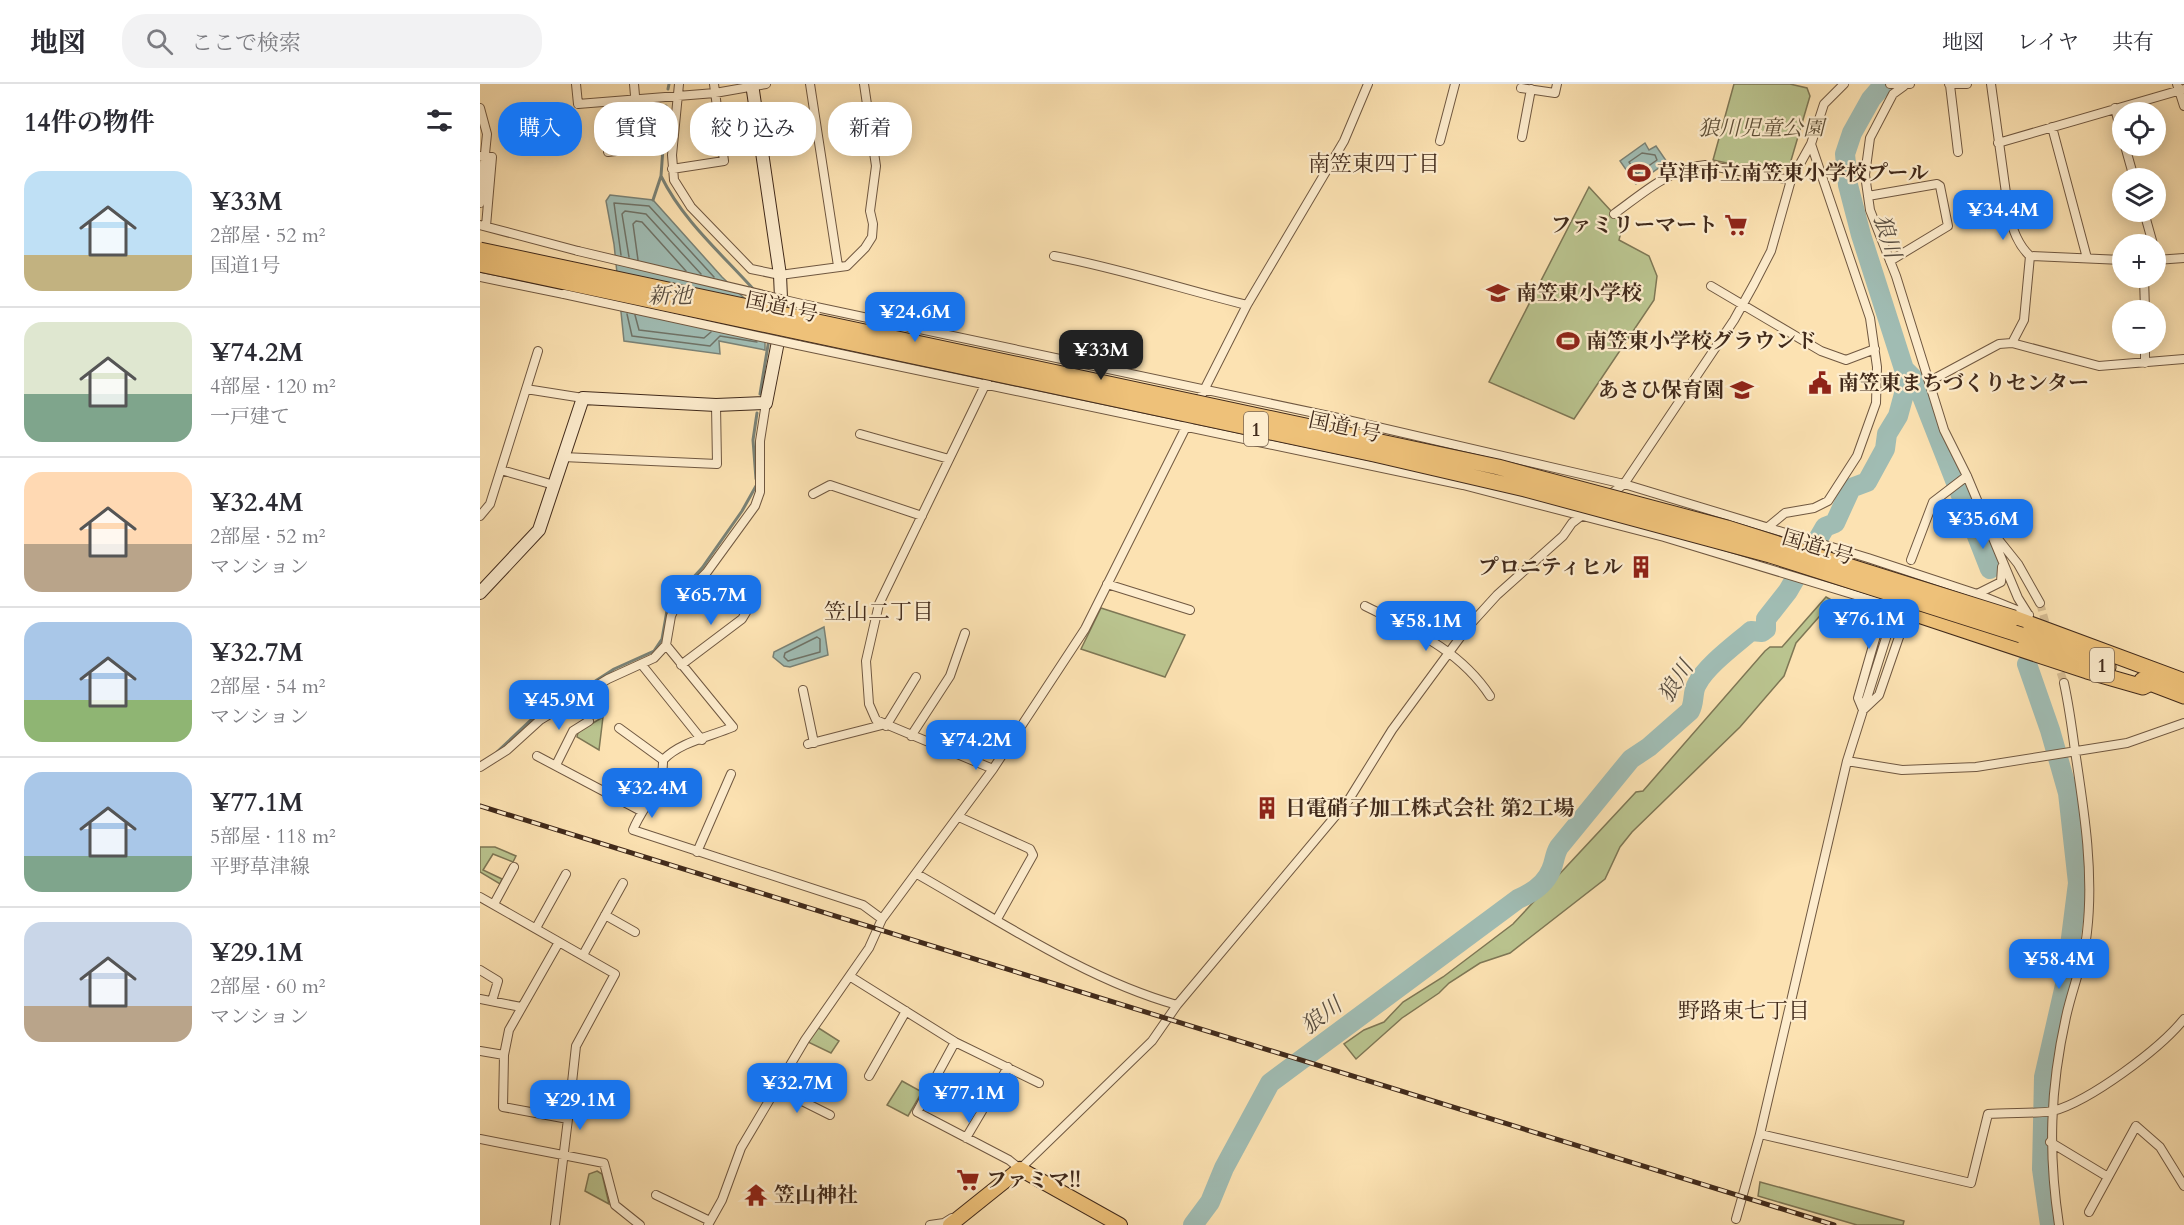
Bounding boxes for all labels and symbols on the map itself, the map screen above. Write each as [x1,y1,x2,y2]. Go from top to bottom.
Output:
park label: 狼川児童公園 [1698,114,1827,143]
district label: 南笠東四丁目 [1308,149,1440,179]
place label: 草津市立南笠東小学校プール [1657,159,1929,188]
sports icon: 草津市立南笠東小学校プール [1626,160,1652,186]
pin: ¥34.4M [1954,190,2052,241]
place label: ファミリーマート [1550,211,1718,240]
water label: 狼川 [1866,211,1908,264]
supermarket icon: ファミリーマート [1723,212,1749,238]
place label: 南笠東小学校 [1516,279,1642,308]
school or university icon: 南笠東小学校 [1485,280,1511,306]
water label: 新池 [648,281,695,311]
street label: 国道1号 [743,286,821,329]
pin: ¥24.6M [866,292,964,343]
place label: 南笠東小学校グラウンド [1586,327,1817,356]
sports icon: 南笠東小学校グラウンド [1555,328,1581,354]
pin: ¥33M [1065,330,1137,381]
place label: 南笠東まちづくりセンター [1838,369,2089,398]
public building icon: 南笠東まちづくりセンター [1807,370,1833,396]
place label: あさひ保育園 [1598,376,1724,405]
school or university icon: あさひ保育園 [1729,377,1755,403]
street label: 国道1号 [1306,406,1384,449]
road number: 1 [1244,412,1268,446]
pin: ¥35.6M [1934,499,2032,550]
street label: 国道1号 [1778,523,1857,572]
place label: プロニティヒル [1478,553,1623,582]
building icon: プロニティヒル [1628,554,1654,580]
pin: ¥65.7M [662,575,760,626]
district label: 笠山二丁目 [824,597,934,627]
pin: ¥76.1M [1820,599,1918,650]
pin: ¥58.1M [1377,601,1475,652]
road number: 1 [2090,648,2114,682]
water label: 狼川 [1651,653,1701,708]
pin: ¥45.9M [510,680,608,731]
pin: ¥74.2M [927,720,1025,771]
pin: ¥32.4M [603,768,701,819]
place label: 日電硝子加工株式会社 第2工場 [1285,794,1574,823]
building icon: 日電硝子加工株式会社 第2工場 [1254,795,1280,821]
pin: ¥58.4M [2010,939,2108,990]
water label: 狼川 [1295,989,1350,1041]
district label: 野路東七丁目 [1678,996,1810,1026]
pin: ¥32.7M [748,1063,846,1114]
pin: ¥77.1M [920,1073,1018,1124]
pin: ¥29.1M [531,1080,629,1131]
place label: ファミマ!! [986,1166,1081,1195]
supermarket icon: ファミマ!! [955,1167,981,1193]
place label: 笠山神社 [774,1181,858,1210]
temple icon: 笠山神社 [743,1182,769,1208]

